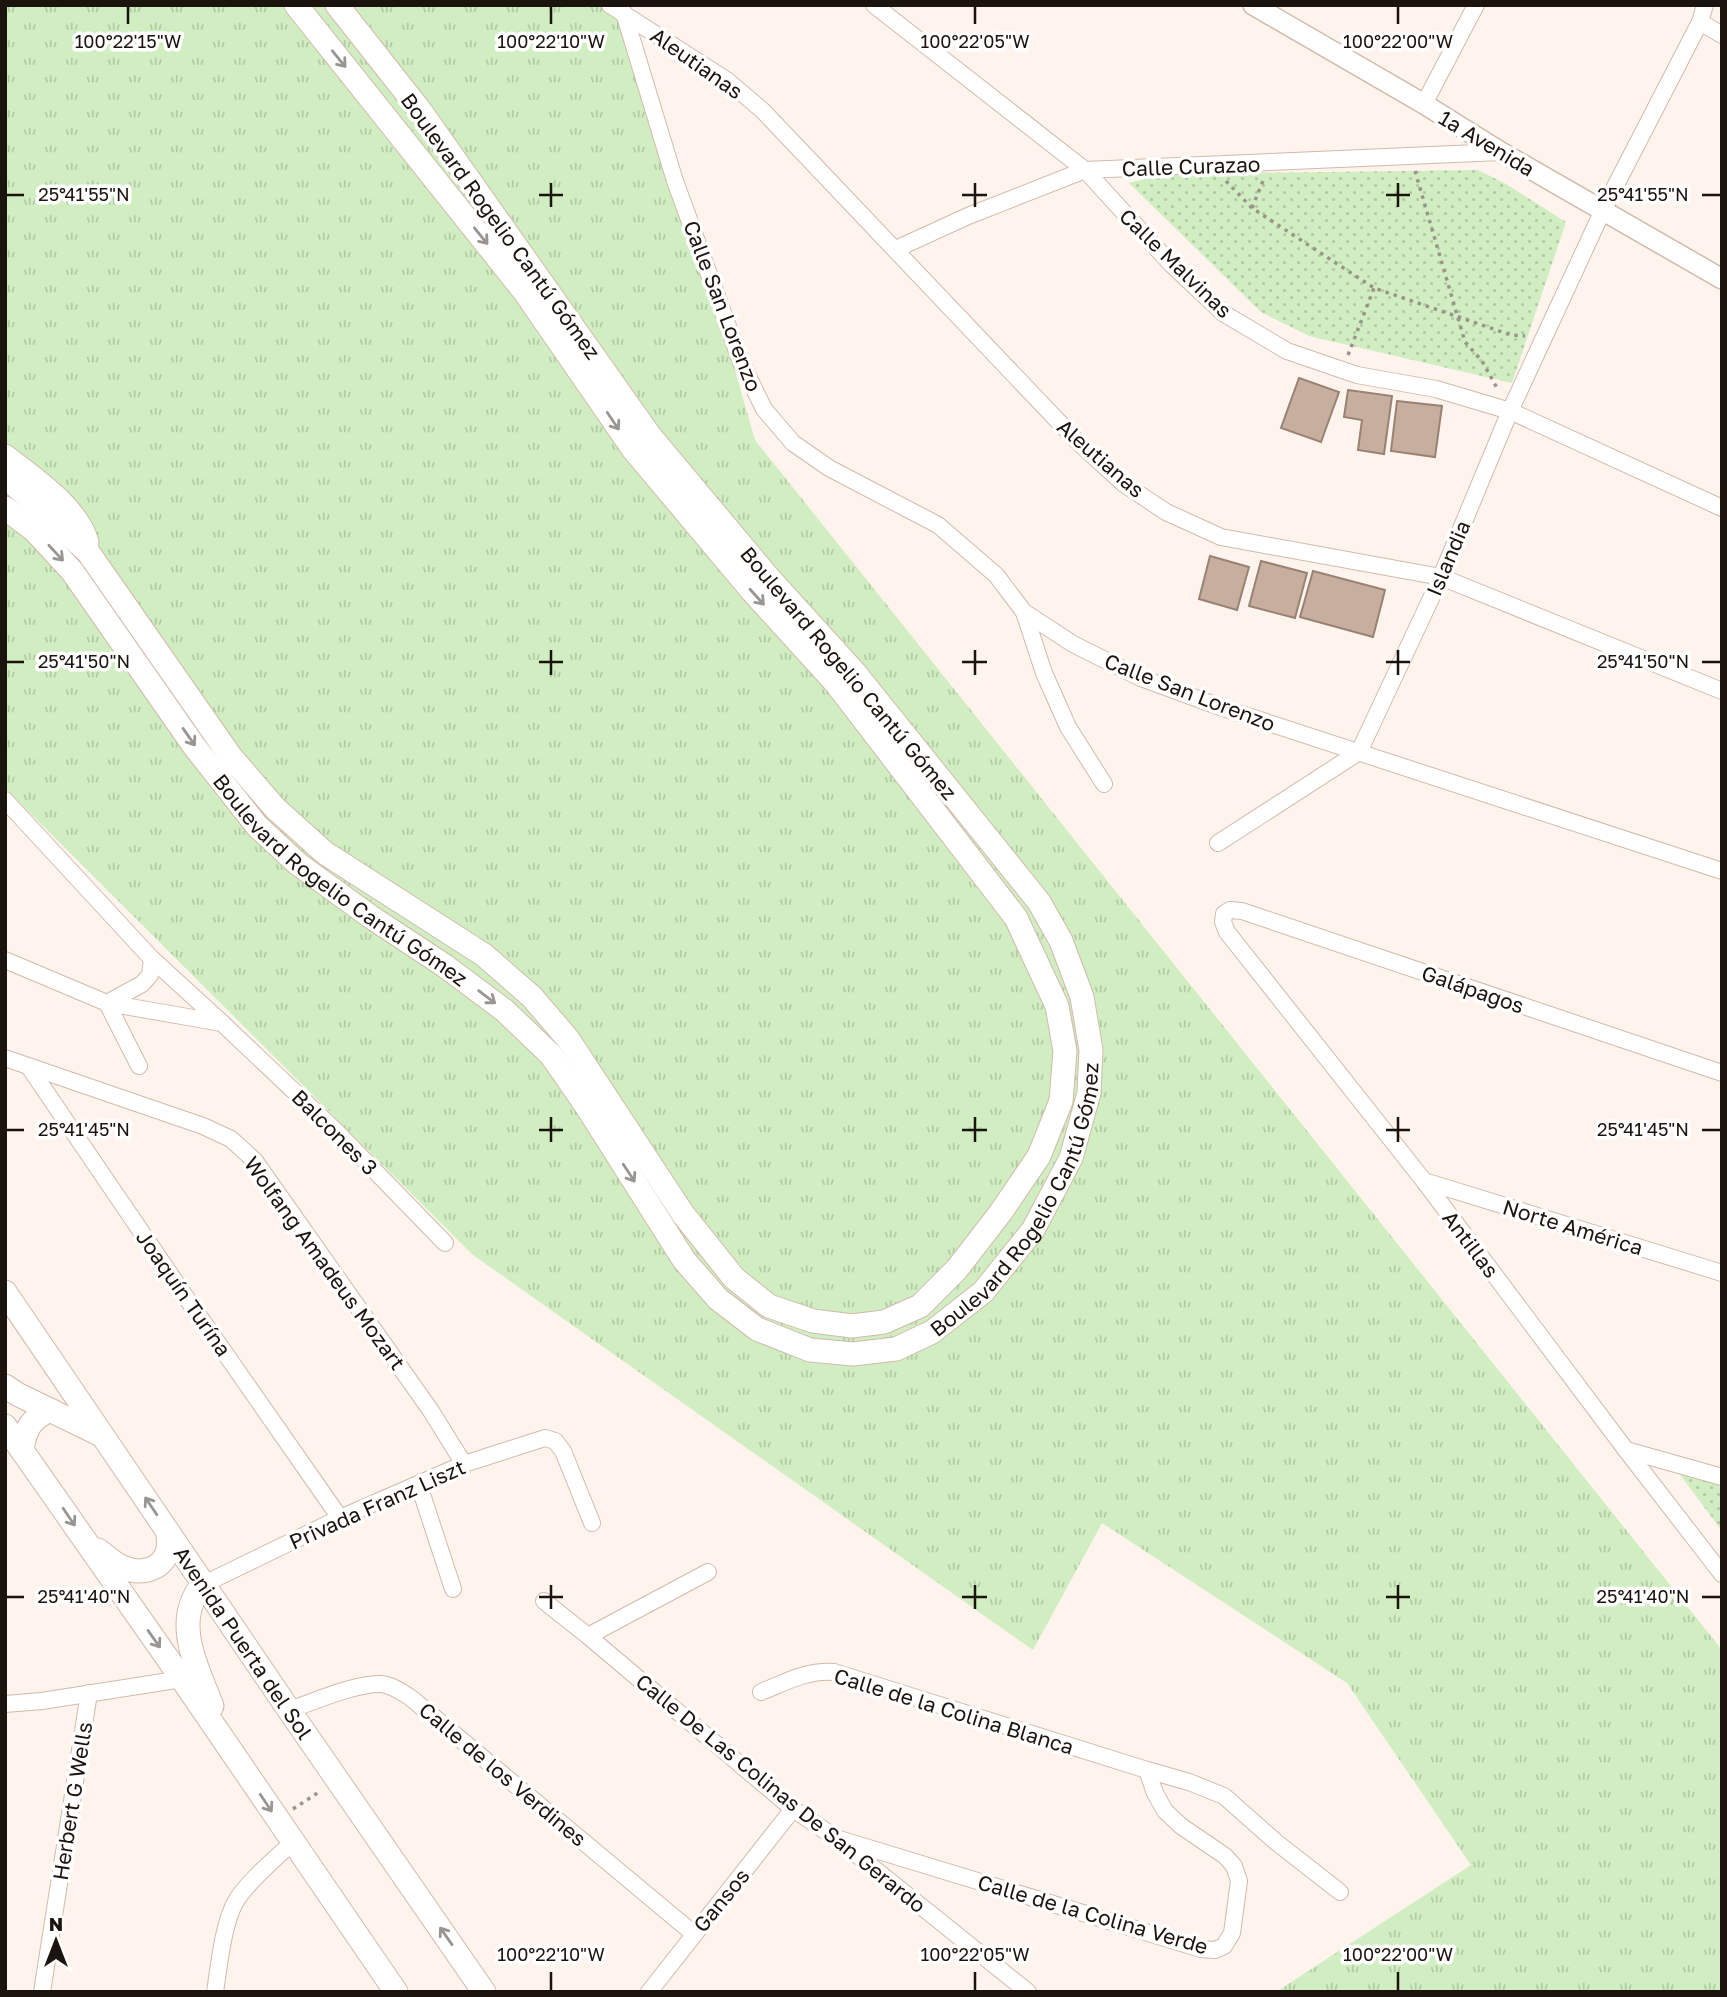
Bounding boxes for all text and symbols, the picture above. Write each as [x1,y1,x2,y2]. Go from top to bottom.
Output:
street label: Aleutianas [646,22,748,104]
text: 100°22'15"W [75,30,181,52]
text: 100°22'10"W [497,30,605,52]
text: 100°22'05"W [920,30,1030,52]
text: 100°22'00"W [1343,30,1453,52]
one-way arrow [331,49,346,67]
street label: Boulevard Rogelio Cantú Gómez [396,88,606,364]
street label: 1a Avenida [1434,104,1540,182]
street label: Calle Curazao [1121,151,1261,181]
text: 25°41'55"N [38,183,130,205]
text: 25°41'55"N [1597,183,1689,205]
street label: Calle Malvinas [1114,203,1238,323]
street label: Calle San Lorenzo [678,217,768,395]
one-way arrow [473,227,488,245]
one-way arrow [606,411,620,430]
street label: Aleutianas [1052,413,1150,503]
street label: Islandia [1420,516,1476,600]
street label: Boulevard Rogelio Cantú Gómez [735,541,963,805]
one-way arrow [47,544,64,561]
one-way arrow [749,588,766,605]
street label: Calle San Lorenzo [1101,647,1279,737]
text: 25°41'50"N [38,650,130,672]
text: 25°41'50"N [1597,650,1689,672]
one-way arrow [182,727,196,747]
street label: Boulevard Rogelio Cantú Gómez [208,768,473,991]
street label: Galápagos [1418,959,1528,1019]
one-way arrow [477,990,496,1005]
street label: Boulevard Rogelio Cantú Gómez [925,1062,1104,1342]
street label: Balcones 3 [287,1084,383,1180]
text: 25°41'45"N [38,1118,130,1140]
text: 25°41'45"N [1597,1118,1689,1140]
street label: Wolfang Amadeus Mozart [239,1151,411,1375]
one-way arrow [623,1162,637,1182]
street label: Norte América [1500,1193,1646,1261]
street label: Antillas [1437,1205,1505,1283]
street label: Joaquín Turína [131,1225,237,1361]
street label: Privada Franz Liszt [285,1453,469,1555]
one-way arrow [143,1496,157,1516]
one-way arrow [63,1506,77,1526]
street label: Avenida Puerta del Sol [169,1541,318,1744]
text: 25°41'40"N [38,1585,130,1607]
text: 25°41'40"N [1597,1585,1689,1607]
one-way arrow [147,1629,161,1648]
street label: Calle de la Colina Blanca [831,1662,1077,1760]
street label: Calle De Las Colinas De San Gerardo [631,1668,931,1918]
street label: Calle de los Verdines [414,1696,592,1852]
street label: Herbert G Wells [47,1720,97,1882]
one-way arrow [259,1793,273,1812]
street label: Gansos [687,1863,755,1937]
street label: Calle de la Colina Verde [975,1869,1211,1959]
north arrow [21,1906,91,1976]
text: N [49,1912,63,1935]
one-way arrow [439,1926,453,1946]
text: 100°22'10"W [497,1943,605,1965]
text: 100°22'05"W [920,1943,1030,1965]
text: 100°22'00"W [1343,1943,1453,1965]

